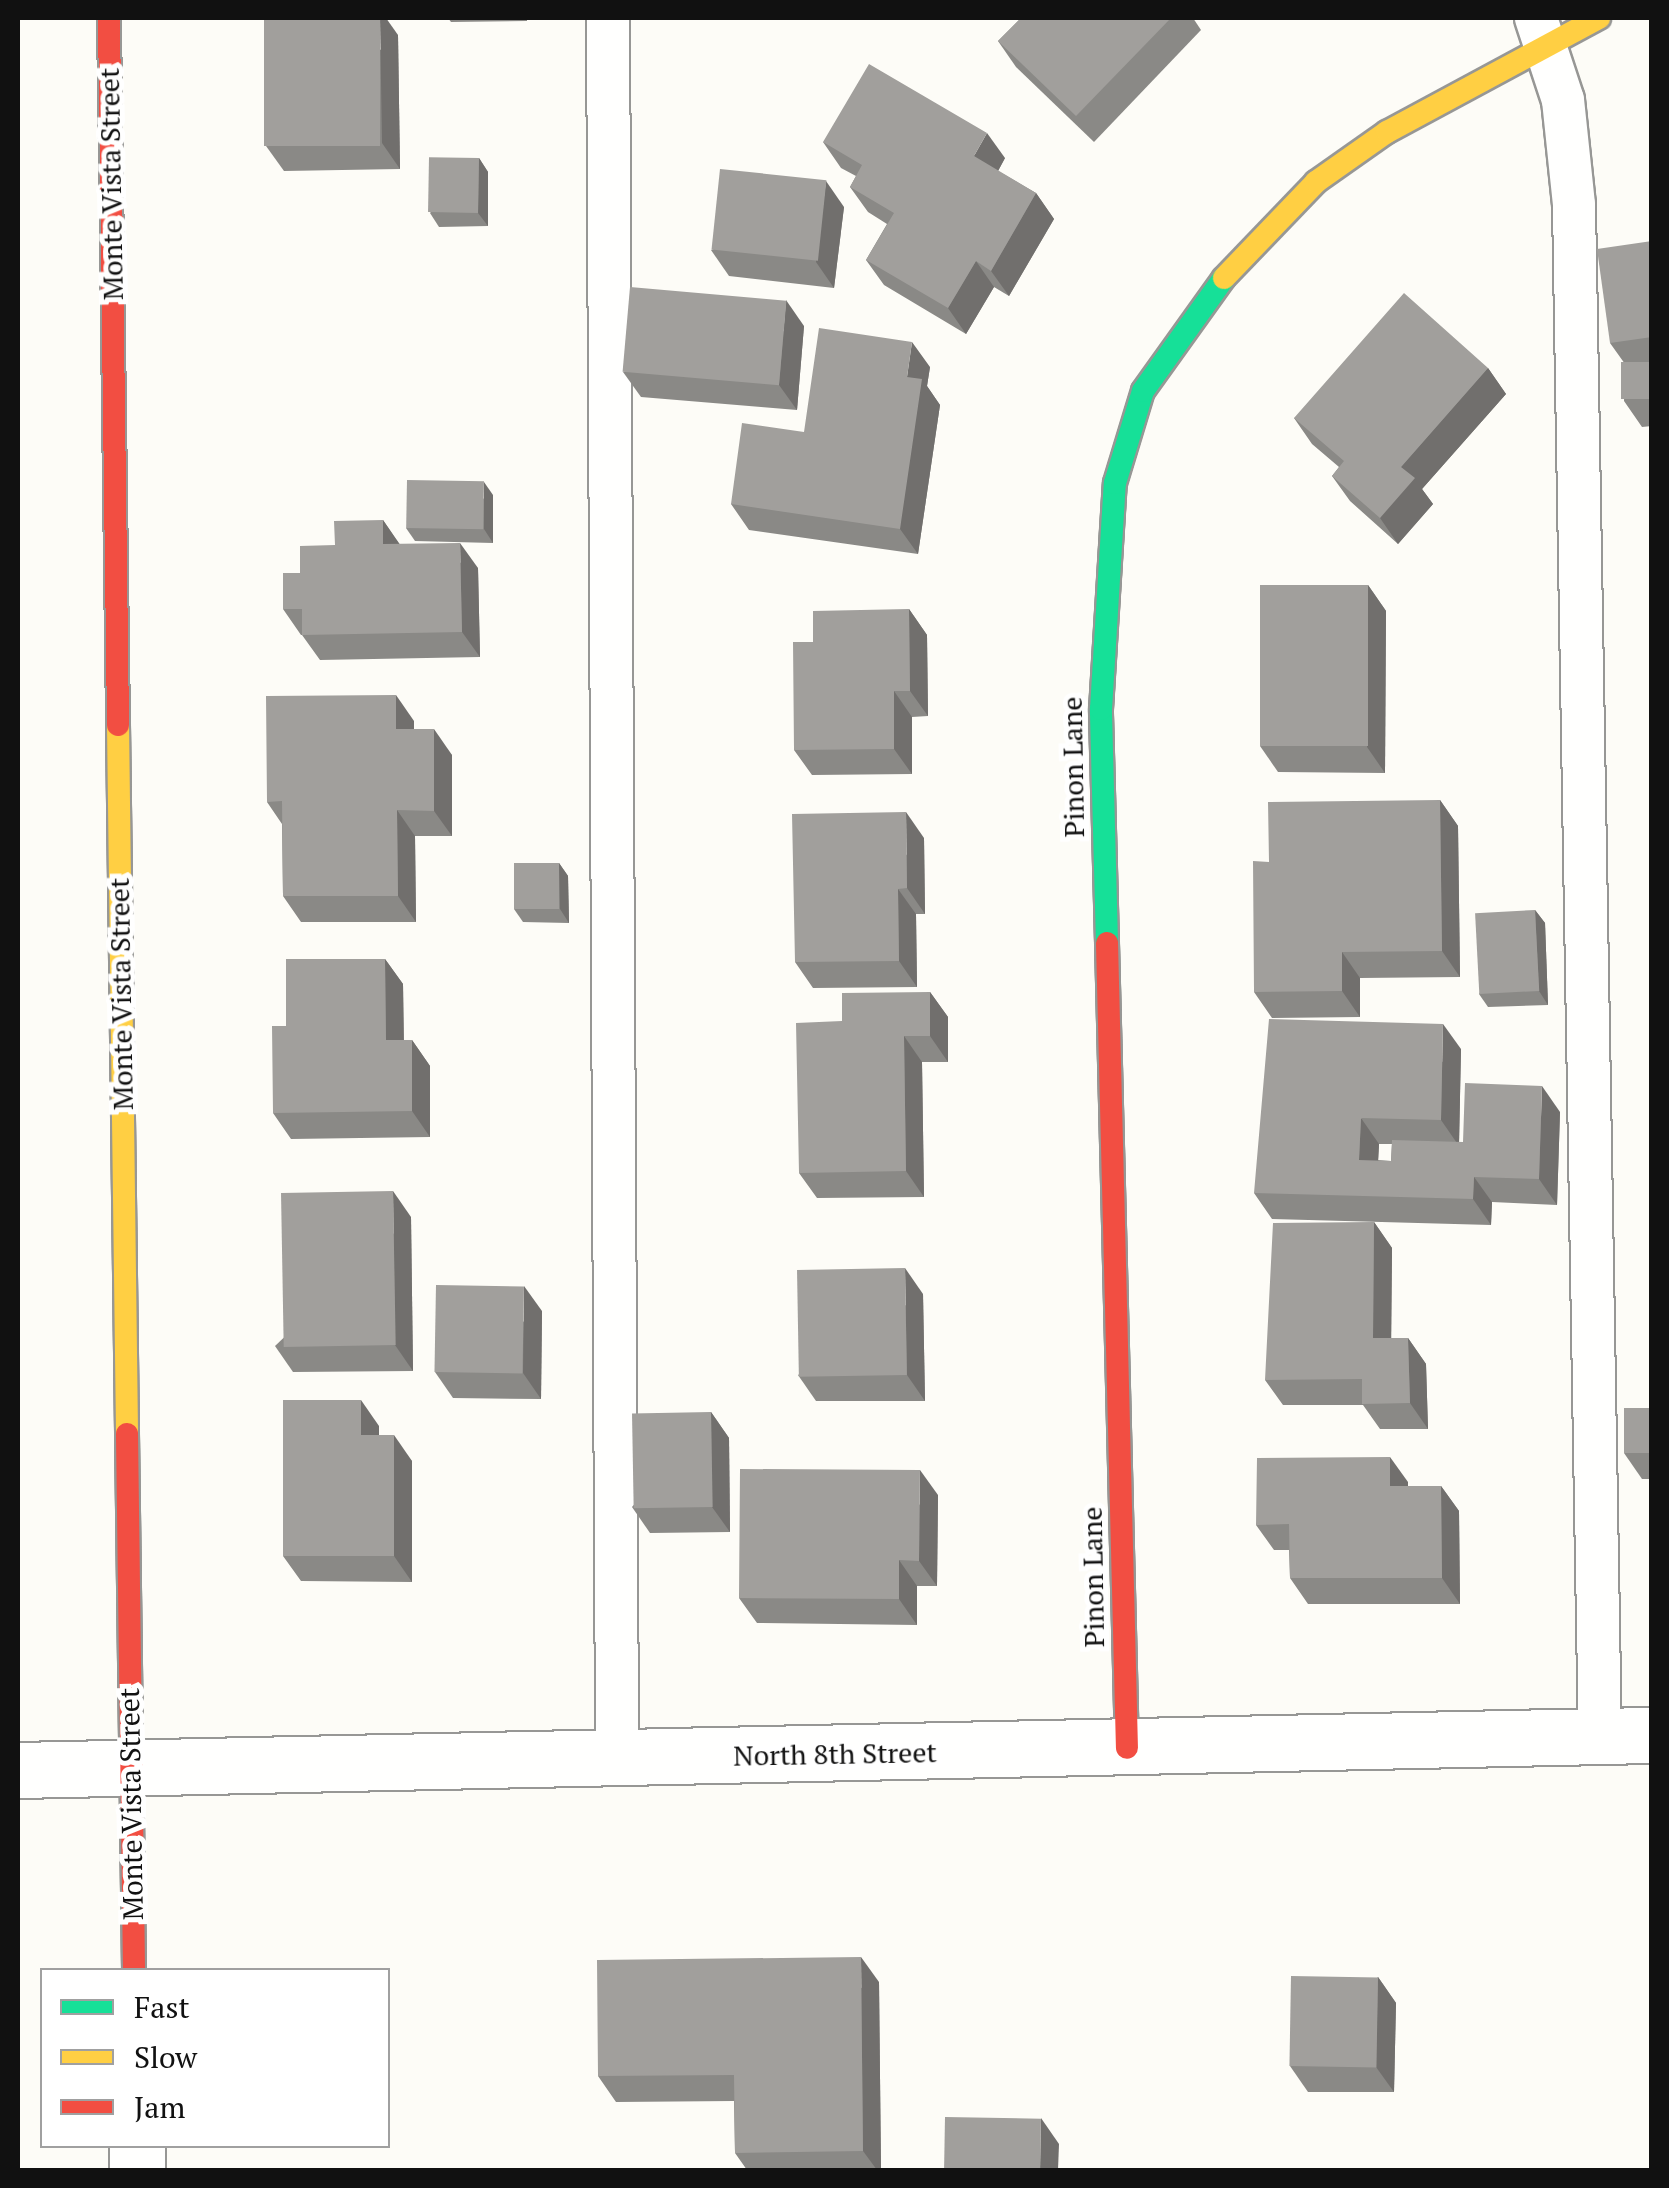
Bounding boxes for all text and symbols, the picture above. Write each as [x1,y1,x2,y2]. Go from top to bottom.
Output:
street label: Monte Vista Street [92,67,130,301]
street label: Pinon Lane [1055,696,1091,838]
street label: Monte Vista Street [102,877,140,1111]
street label: Pinon Lane [1075,1506,1111,1648]
street label: Monte Vista Street [112,1687,150,1921]
street label: North 8th Street [733,1735,937,1773]
legend [40,1968,390,2148]
text: Fast [134,1987,190,2027]
text: Slow [134,2037,197,2077]
text: Jam [134,2087,185,2127]

